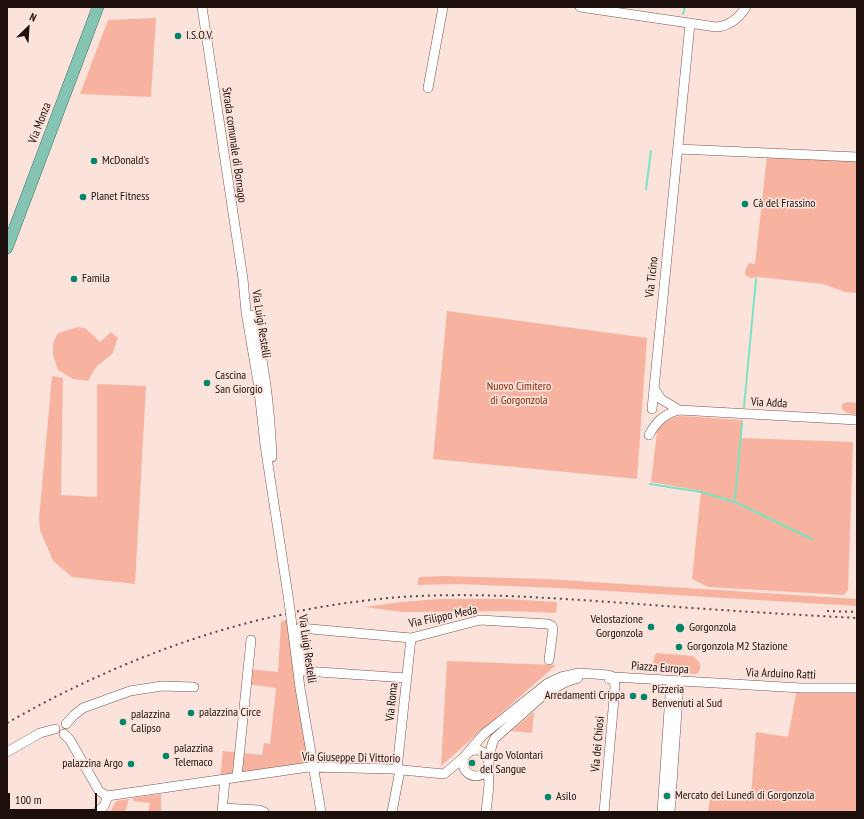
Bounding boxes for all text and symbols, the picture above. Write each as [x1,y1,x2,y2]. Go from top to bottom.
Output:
north arrow [8,8,48,48]
text: N [27,10,39,25]
place label: I.S.O.V. [186,29,213,43]
marker: I.S.O.V. [173,31,183,41]
street label: Strada comunale di Bornago [219,86,249,204]
street label: Via Monza [26,100,54,146]
place label: McDonald's [102,154,149,168]
marker: McDonald's [89,156,99,166]
place label: Planet Fitness [91,190,149,204]
marker: Planet Fitness [78,192,88,202]
place label: Cà del Frassino [753,197,816,211]
marker: Cà del Frassino [740,199,750,209]
street label: Via Ticino [643,256,661,298]
place label: Famila [82,272,110,286]
marker: Famila [69,274,79,284]
street label: Via Luigi Restelli [248,289,274,359]
place label: Cascina San Giorgio [215,369,263,397]
marker: Cascina San Giorgio [202,378,212,388]
park label: Nuovo Cimitero di Gorgonzola [487,380,551,408]
street label: Via Adda [750,395,788,411]
street label: Via Filippo Meda [408,603,478,631]
place label: Velostazione Gorgonzola [591,613,643,641]
street label: Via Luigi Restelli [295,614,319,684]
place label: Gorgonzola [689,621,736,635]
marker: Velostazione Gorgonzola [646,622,656,632]
marker: Gorgonzola [674,622,686,634]
place label: Gorgonzola M2 Stazione [687,640,788,654]
marker: Gorgonzola M2 Stazione [674,642,684,652]
street label: Piazza Europa [631,659,689,677]
street label: Via Arduino Ratti [746,666,816,682]
street label: Via Roma [383,682,401,722]
place label: Pizzeria Benvenuti al Sud [652,683,722,711]
place label: Arredamenti Crippa [545,689,625,703]
marker: Arredamenti Crippa [628,691,638,701]
marker: Pizzeria Benvenuti al Sud [639,692,649,702]
place label: palazzina Circe [199,706,261,720]
place label: palazzina Calipso [131,708,170,736]
marker: palazzina Circe [186,708,196,718]
street label: Via dei Chiosi [588,715,608,773]
marker: palazzina Calipso [118,717,128,727]
place label: palazzina Telemaco [174,742,213,770]
place label: Largo Volontari del Sangue [480,749,543,777]
street label: Via Giuseppe Di Vittorio [302,750,400,766]
marker: palazzina Telemaco [161,751,171,761]
place label: palazzina Argo [62,757,123,771]
marker: Largo Volontari del Sangue [467,758,477,768]
marker: palazzina Argo [126,759,136,769]
scale bar [10,785,99,811]
place label: Mercato del Lunedì di Gorgonzola [675,789,814,803]
place label: Asilo [556,790,576,804]
marker: Mercato del Lunedì di Gorgonzola [662,791,672,801]
text: 100 m [15,792,42,807]
marker: Asilo [543,792,553,802]

